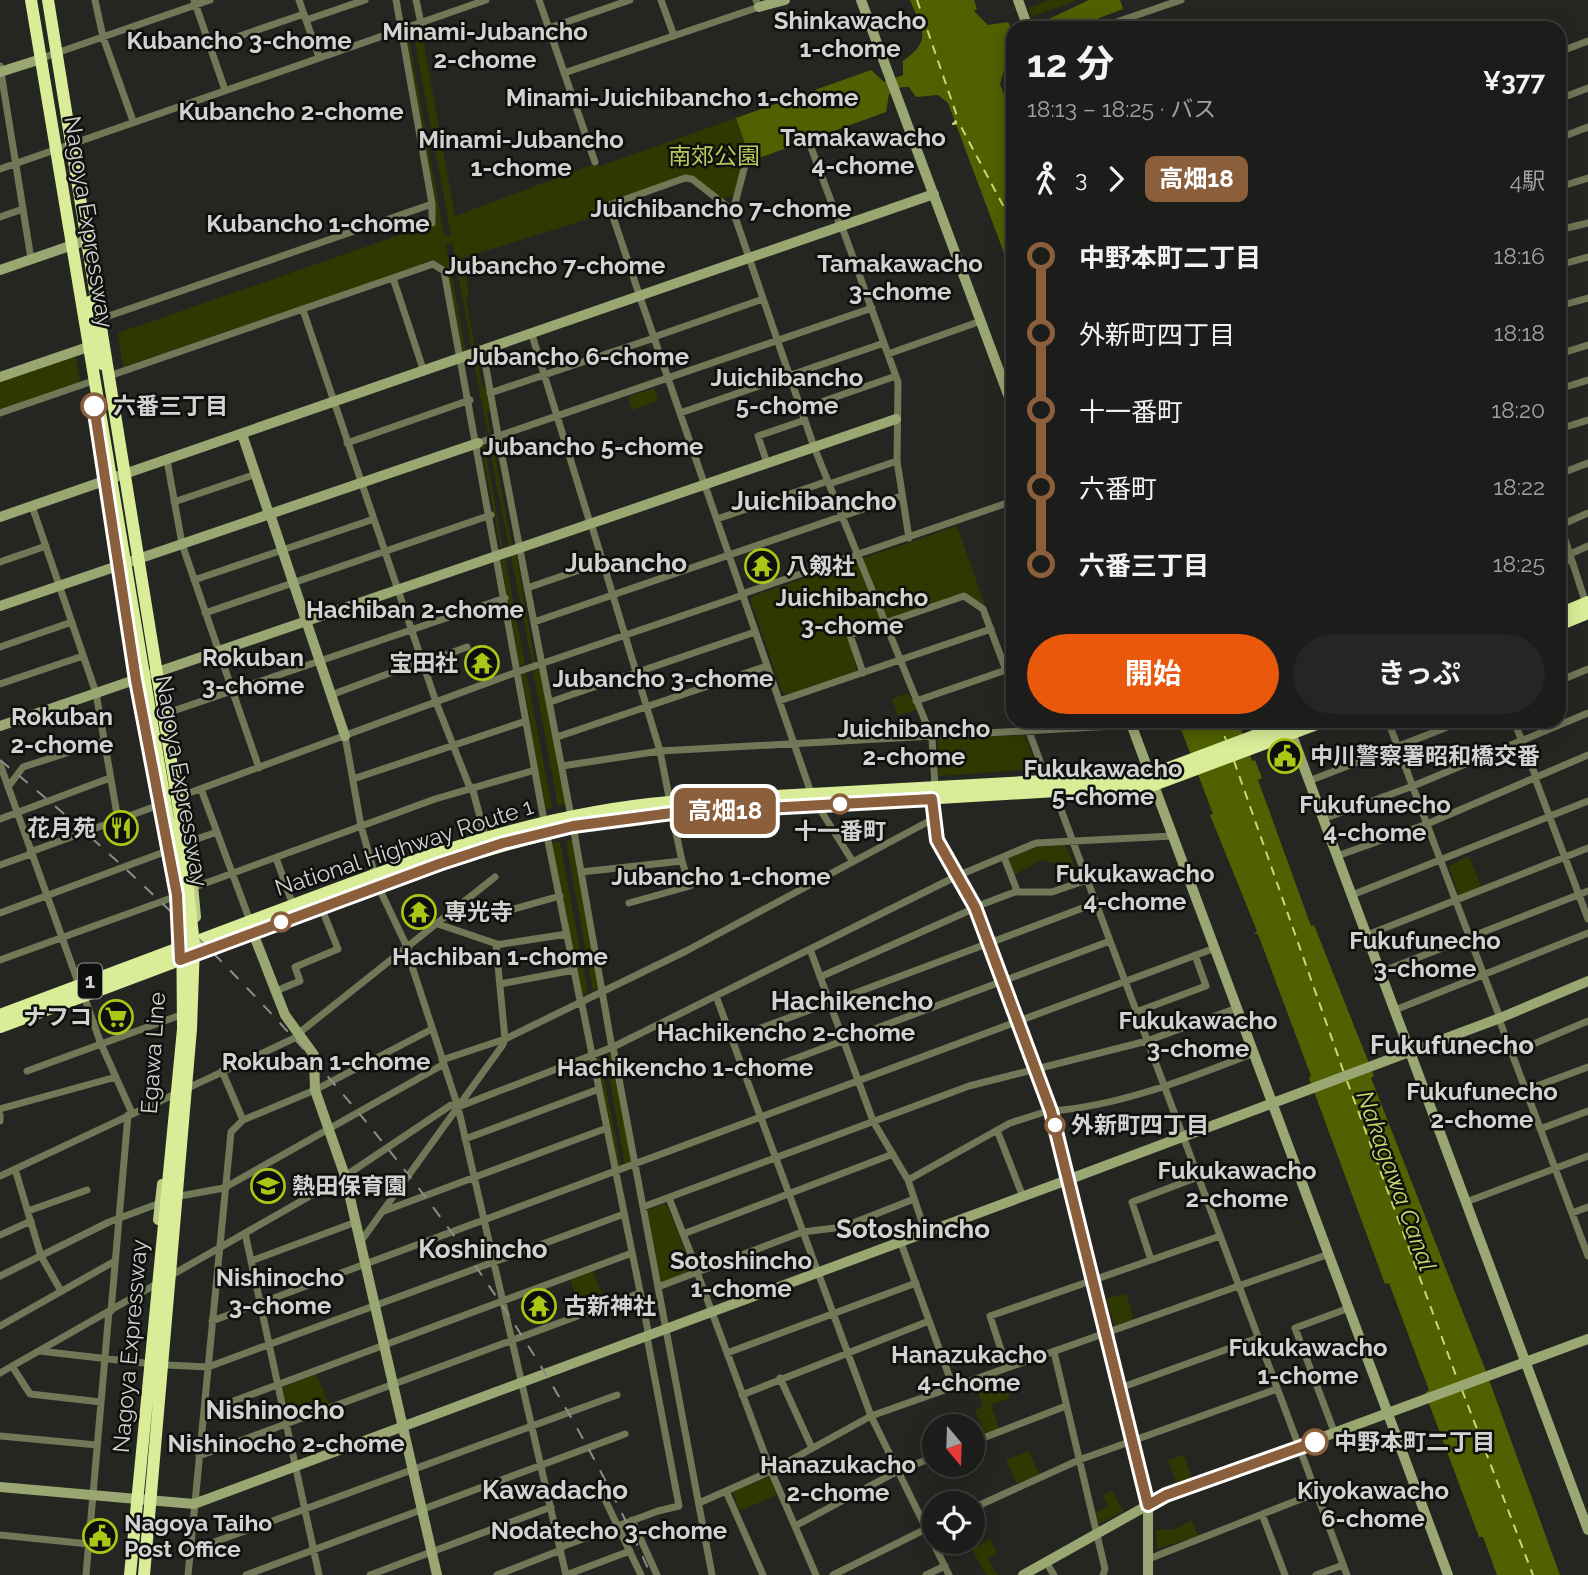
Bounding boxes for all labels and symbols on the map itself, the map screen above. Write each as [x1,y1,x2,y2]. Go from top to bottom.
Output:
district label: Shinkawacho 1-chome [774,6,926,63]
district label: Minami-Jubancho 2-chome [382,17,588,74]
district label: Kubancho 3-chome [126,26,352,55]
district label: Minami-Juichibancho 1-chome [506,83,858,112]
district label: Kubancho 2-chome [178,97,404,126]
street label: Nagoya Expressway [59,114,120,330]
district label: Tamakawacho 4-chome [780,123,946,180]
district label: Minami-Jubancho 1-chome [418,125,624,182]
park label: 南郊公園 [668,142,760,169]
district label: Juichibancho 7-chome [591,194,851,223]
district label: Kubancho 1-chome [206,209,430,238]
district label: Tamakawacho 3-chome [817,249,983,306]
district label: Jubancho 7-chome [445,251,665,280]
district label: Jubancho 6-chome [467,342,689,371]
district label: Juichibancho 5-chome [711,363,863,420]
place label: 六番三丁目 [113,392,228,419]
marker: 六番三丁目 [81,393,107,419]
district label: Jubancho 5-chome [483,432,703,461]
district label: Juichibancho [731,486,897,516]
temple icon: 八剱社 [743,547,781,585]
district label: Jubancho [565,548,687,578]
place label: 八剱社 [786,552,855,579]
district label: Juichibancho 3-chome [776,583,928,640]
district label: Hachiban 2-chome [306,595,524,624]
district label: Rokuban 3-chome [202,643,304,700]
temple icon: 宝田社 [463,644,501,682]
place label: 宝田社 [389,649,458,676]
district label: Jubancho 3-chome [553,664,773,693]
street label: Nagoya Expressway [151,673,214,889]
district label: Rokuban 2-chome [11,702,113,759]
district label: Juichibancho 2-chome [838,714,990,771]
public building icon: 中川警察署昭和橋交番 [1266,737,1304,775]
place label: 中川警察署昭和橋交番 [1310,742,1540,769]
district label: Fukukawacho 5-chome [1023,754,1183,811]
line badge: 高畑18 [676,788,774,834]
district label: Fukufunecho 4-chome [1299,790,1451,847]
street label: National Highway Route 1 [271,792,537,901]
marker: 十一番町 [830,794,850,814]
restaurant icon: 花月苑 [102,809,140,847]
place label: 花月苑 [27,814,96,841]
place label: 十一番町 [794,817,886,844]
district label: Fukukawacho 4-chome [1055,859,1215,916]
district label: Jubancho 1-chome [611,862,831,891]
temple icon: 専光寺 [400,893,438,931]
place label: 専光寺 [444,898,513,925]
unlabelled marker [271,912,291,932]
district label: Fukufunecho 3-chome [1349,926,1501,983]
district label: Hachiban 1-chome [392,942,608,971]
road number: 1 [78,964,102,998]
district label: Hachikencho [771,986,933,1016]
street label: Egawa Line [135,991,170,1115]
supermarket icon: ナフコ [97,998,135,1036]
place label: ナフコ [23,1003,92,1030]
district label: Fukukawacho 3-chome [1118,1006,1278,1063]
district label: Hachikencho 2-chome [657,1018,915,1047]
district label: Fukufunecho [1370,1030,1534,1060]
district label: Rokuban 1-chome [222,1047,430,1076]
district label: Hachikencho 1-chome [557,1053,813,1082]
district label: Fukufunecho 2-chome [1406,1077,1558,1134]
water label: Nakagawa Canal [1350,1087,1443,1275]
place label: 外新町四丁目 [1071,1111,1209,1138]
marker: 外新町四丁目 [1045,1115,1065,1135]
district label: Fukukawacho 2-chome [1157,1156,1317,1213]
school or university icon: 熱田保育園 [249,1167,287,1205]
place label: 熱田保育園 [292,1172,407,1199]
district label: Sotoshincho [836,1214,990,1244]
district label: Koshincho [418,1234,548,1264]
street label: Nagoya Expressway [107,1238,152,1454]
district label: Sotoshincho 1-chome [670,1246,812,1303]
district label: Nishinocho 3-chome [216,1263,344,1320]
temple icon: 古新神社 [520,1287,558,1325]
place label: 古新神社 [564,1292,656,1319]
district label: Fukukawacho 1-chome [1228,1333,1388,1390]
district label: Hanazukacho 4-chome [891,1340,1047,1397]
district label: Nishinocho [205,1395,345,1425]
north arrow [922,1414,985,1477]
place label: 中野本町二丁目 [1334,1428,1495,1455]
district label: Nishinocho 2-chome [167,1429,405,1458]
marker: 中野本町二丁目 [1302,1429,1328,1455]
district label: Hanazukacho 2-chome [760,1450,916,1507]
district label: Kawadacho [482,1475,628,1505]
district label: Kiyokawacho 6-chome [1297,1476,1449,1533]
place label: Nagoya Taiho Post Office [124,1509,272,1562]
district label: Nodatecho 3-chome [491,1516,727,1545]
public building icon: Nagoya Taiho Post Office [81,1517,119,1555]

